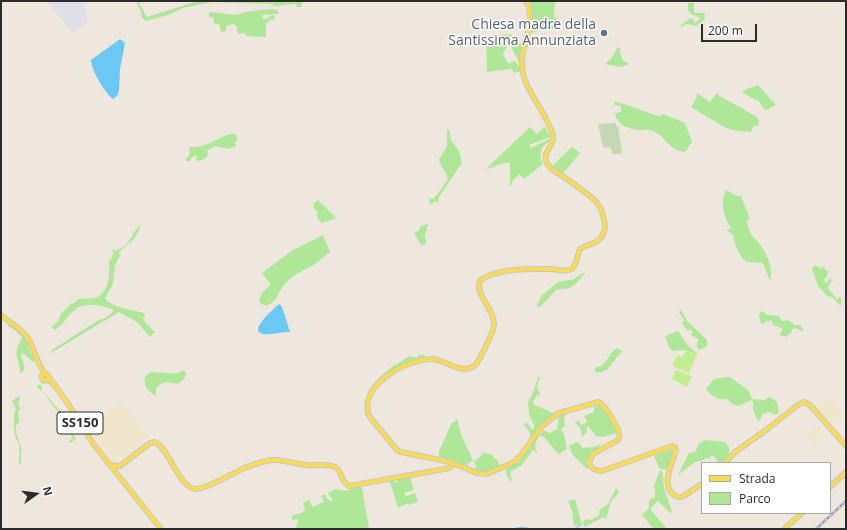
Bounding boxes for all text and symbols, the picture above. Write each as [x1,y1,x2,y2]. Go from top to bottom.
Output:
scale bar [703,16,759,42]
place label: Chiesa madre della Santissima Annunziata [448,17,596,50]
text: 200 m [708,22,743,39]
marker: Chiesa madre della Santissima Annunziata [599,28,609,38]
road number: SS150 [57,412,103,434]
legend [701,462,831,514]
text: Strada [739,470,775,487]
north arrow [16,474,56,514]
text: N [40,485,56,497]
text: Parco [739,490,771,507]

